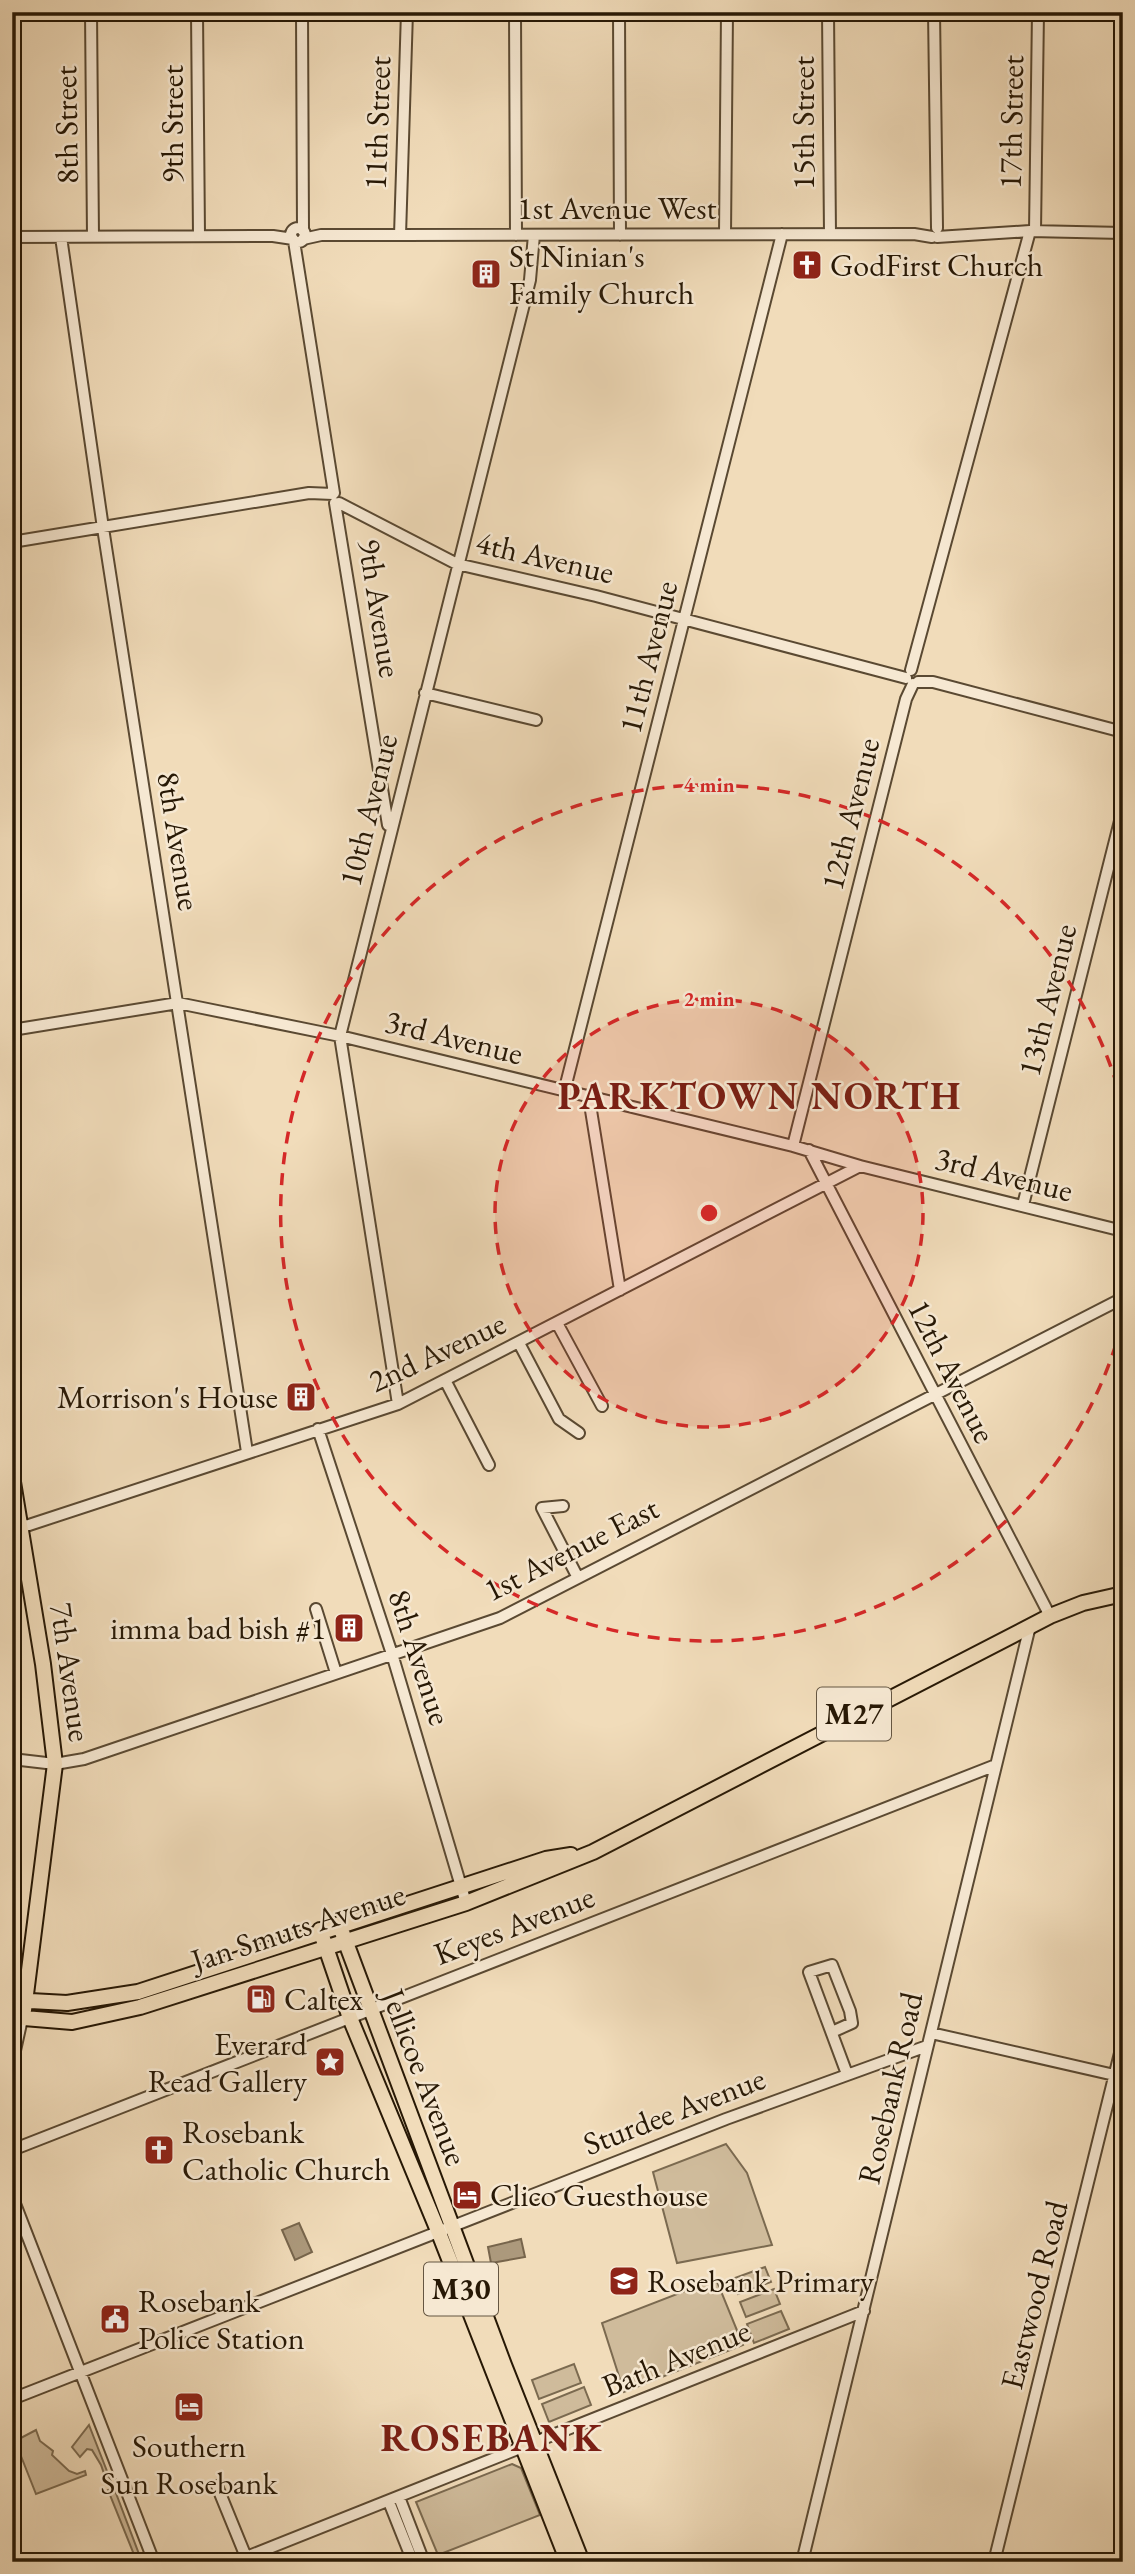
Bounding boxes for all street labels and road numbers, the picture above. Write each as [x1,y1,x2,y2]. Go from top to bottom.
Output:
street label: 11th Street [354,55,400,191]
street label: 17th Street [989,55,1033,189]
street label: 15th Street [782,56,824,190]
street label: 8th Street [44,65,88,185]
street label: 9th Street [151,65,193,183]
street label: 1st Avenue West [517,187,717,229]
street label: 4th Avenue [472,521,618,593]
street label: 9th Avenue [348,536,412,680]
street label: 11th Avenue [609,576,687,738]
street label: 10th Avenue [329,729,407,891]
street label: 12th Avenue [811,733,889,895]
street label: 8th Avenue [147,769,211,913]
street label: 13th Avenue [1008,919,1086,1081]
street label: 3rd Avenue [381,1000,527,1074]
street label: 3rd Avenue [931,1137,1077,1211]
street label: 12th Avenue [898,1292,1006,1450]
street label: 2nd Avenue [362,1302,512,1402]
street label: 1st Avenue East [476,1487,666,1611]
street label: 8th Avenue [378,1584,462,1730]
street label: 7th Avenue [40,1600,102,1744]
road number: M27 [817,1688,891,1740]
street label: Jan Smuts Avenue [183,1873,410,1982]
street label: Keyes Avenue [428,1875,600,1975]
street label: Jellicoe Avenue [371,1980,478,2171]
street label: Rosebank Road [848,1987,933,2188]
street label: Sturdee Avenue [577,2057,771,2165]
street label: Eastwood Road [990,2196,1078,2394]
road number: M30 [424,2262,498,2316]
street label: Bath Avenue [596,2309,756,2407]

